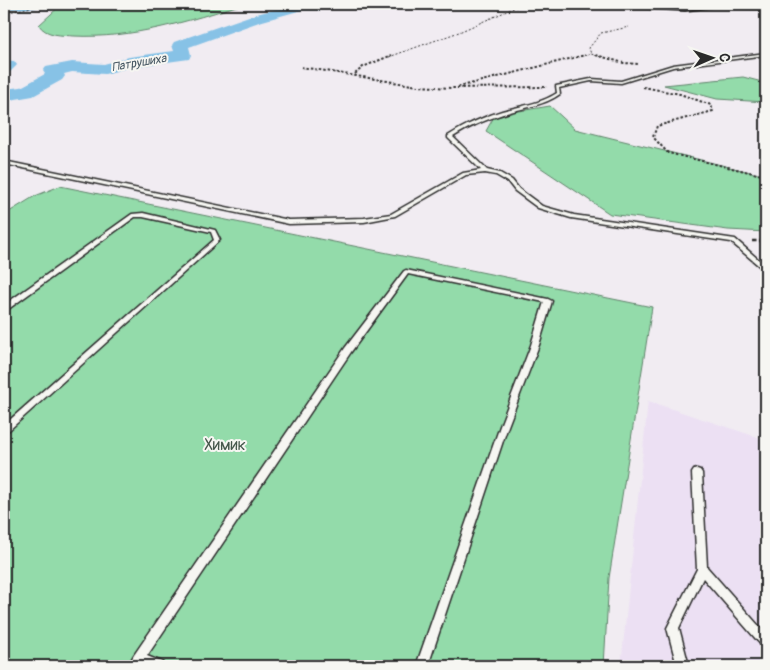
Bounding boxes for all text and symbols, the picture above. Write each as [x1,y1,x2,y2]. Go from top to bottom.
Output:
north arrow [688,32,738,82]
water label: Патрушиха [111,51,169,75]
text: С [716,53,733,63]
park label: Химик [204,435,246,455]

